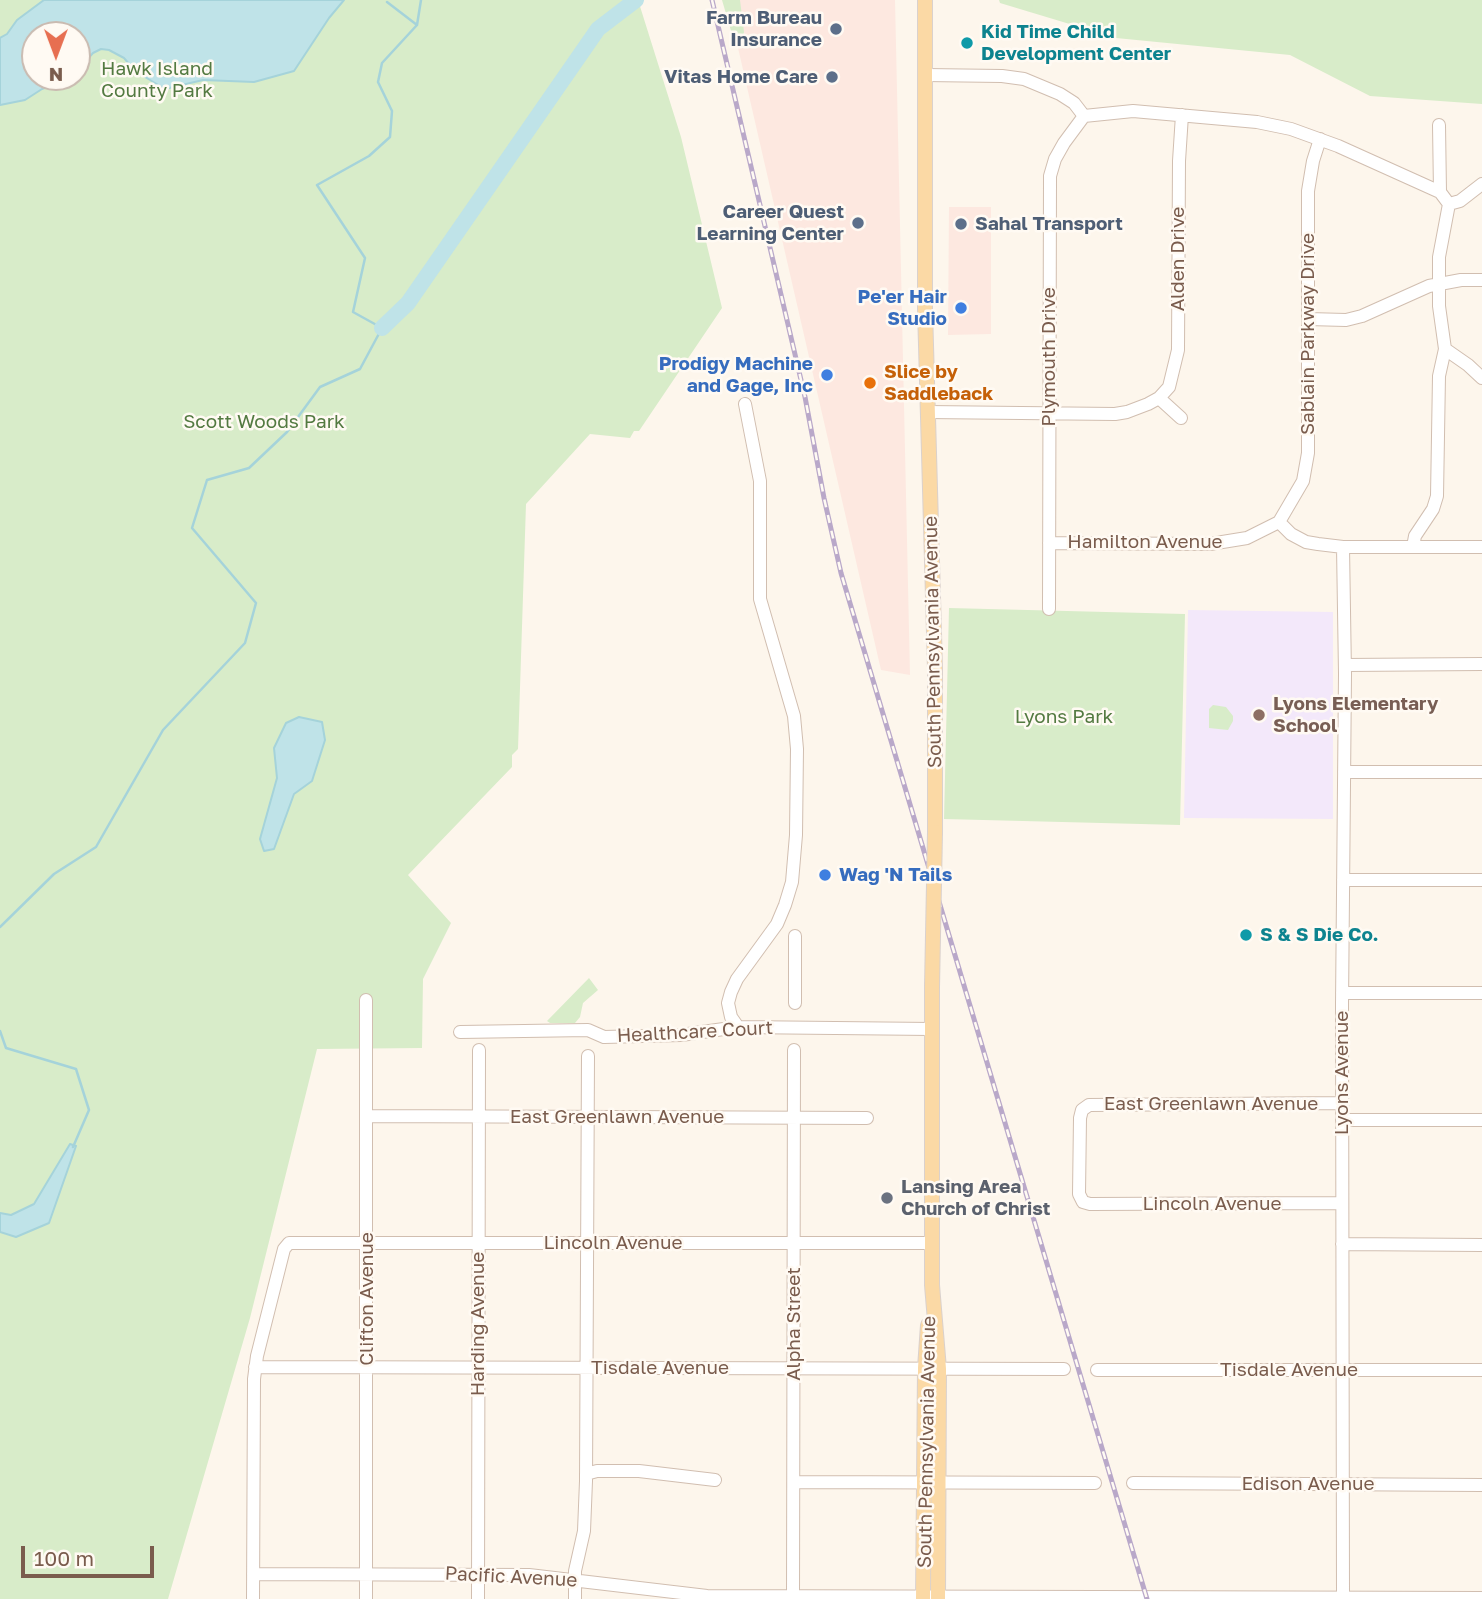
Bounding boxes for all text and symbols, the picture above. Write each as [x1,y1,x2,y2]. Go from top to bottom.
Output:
place label: Farm Bureau Insurance [706,7,822,51]
north arrow [21,21,91,91]
marker: Farm Bureau Insurance [828,21,844,37]
place label: Kid Time Child Development Center [981,21,1171,65]
marker: Kid Time Child Development Center [959,35,975,51]
park label: Hawk Island County Park [101,58,213,102]
text: N [49,64,63,87]
place label: Vitas Home Care [664,66,818,88]
marker: Vitas Home Care [824,69,840,85]
place label: Career Quest Learning Center [696,201,844,245]
street label: Alden Drive [1167,207,1189,311]
place label: Sahal Transport [975,213,1123,235]
marker: Career Quest Learning Center [850,215,866,231]
marker: Sahal Transport [953,216,969,232]
street label: Sablain Parkway Drive [1297,233,1319,435]
place label: Pe'er Hair Studio [858,286,947,330]
street label: Plymouth Drive [1038,287,1060,427]
marker: Pe'er Hair Studio [953,300,969,316]
place label: Prodigy Machine and Gage, Inc [659,353,813,397]
place label: Slice by Saddleback [884,361,993,405]
marker: Prodigy Machine and Gage, Inc [819,367,835,383]
marker: Slice by Saddleback [862,375,878,391]
park label: Scott Woods Park [183,411,345,433]
street label: South Pennsylvania Avenue [919,516,947,768]
street label: Hamilton Avenue [1067,531,1223,553]
place label: Lyons Elementary School [1273,693,1438,737]
park label: Lyons Park [1015,706,1113,728]
marker: Lyons Elementary School [1251,707,1267,723]
place label: Wag 'N Tails [839,864,952,886]
marker: Wag 'N Tails [817,867,833,883]
place label: S & S Die Co. [1260,924,1379,946]
marker: S & S Die Co. [1238,927,1254,943]
street label: Lyons Avenue [1331,1011,1353,1135]
street label: Healthcare Court [616,1017,774,1047]
street label: East Greenlawn Avenue [1104,1093,1318,1115]
street label: East Greenlawn Avenue [510,1106,724,1128]
place label: Lansing Area Church of Christ [901,1176,1050,1220]
marker: Lansing Area Church of Christ [879,1190,895,1206]
street label: Lincoln Avenue [1143,1193,1281,1215]
street label: Clifton Avenue [356,1232,378,1366]
street label: Lincoln Avenue [544,1232,682,1254]
street label: Harding Avenue [467,1252,489,1396]
street label: Alpha Street [783,1267,805,1381]
street label: South Pennsylvania Avenue [913,1316,941,1568]
street label: Tisdale Avenue [591,1357,729,1379]
street label: Tisdale Avenue [1220,1359,1358,1381]
street label: Edison Avenue [1241,1473,1375,1495]
scale bar [24,1532,158,1576]
text: 100 m [34,1545,94,1571]
street label: Pacific Avenue [444,1562,578,1592]

